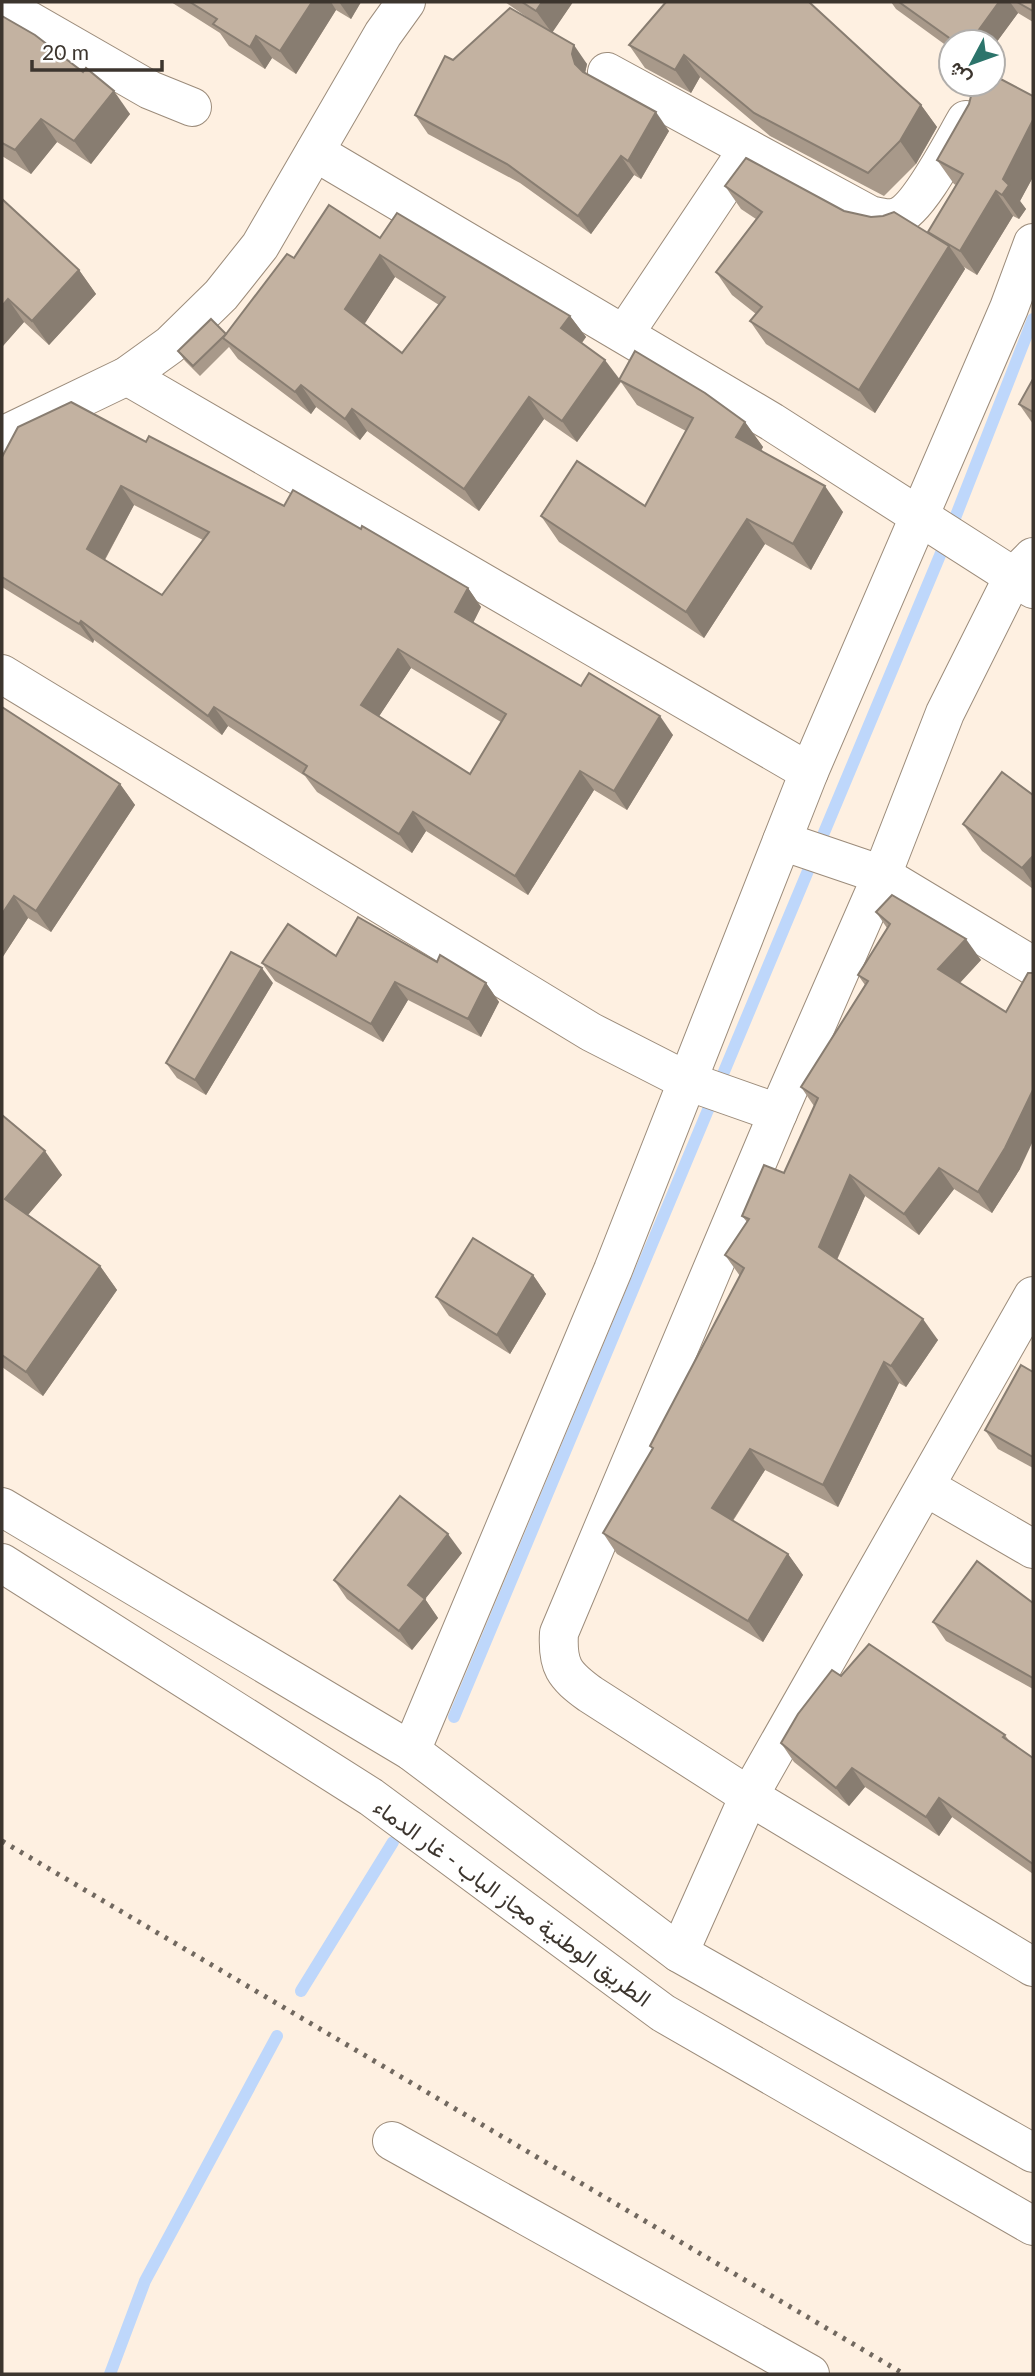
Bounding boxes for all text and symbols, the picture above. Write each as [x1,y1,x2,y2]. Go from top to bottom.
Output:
scale bar [32,28,161,72]
north arrow [937,28,1007,98]
text: 20 m [42,39,89,64]
text: ش [943,58,976,91]
street label: الطريق الوطنية مجاز الباب - غار الدماء [368,1792,657,2014]

